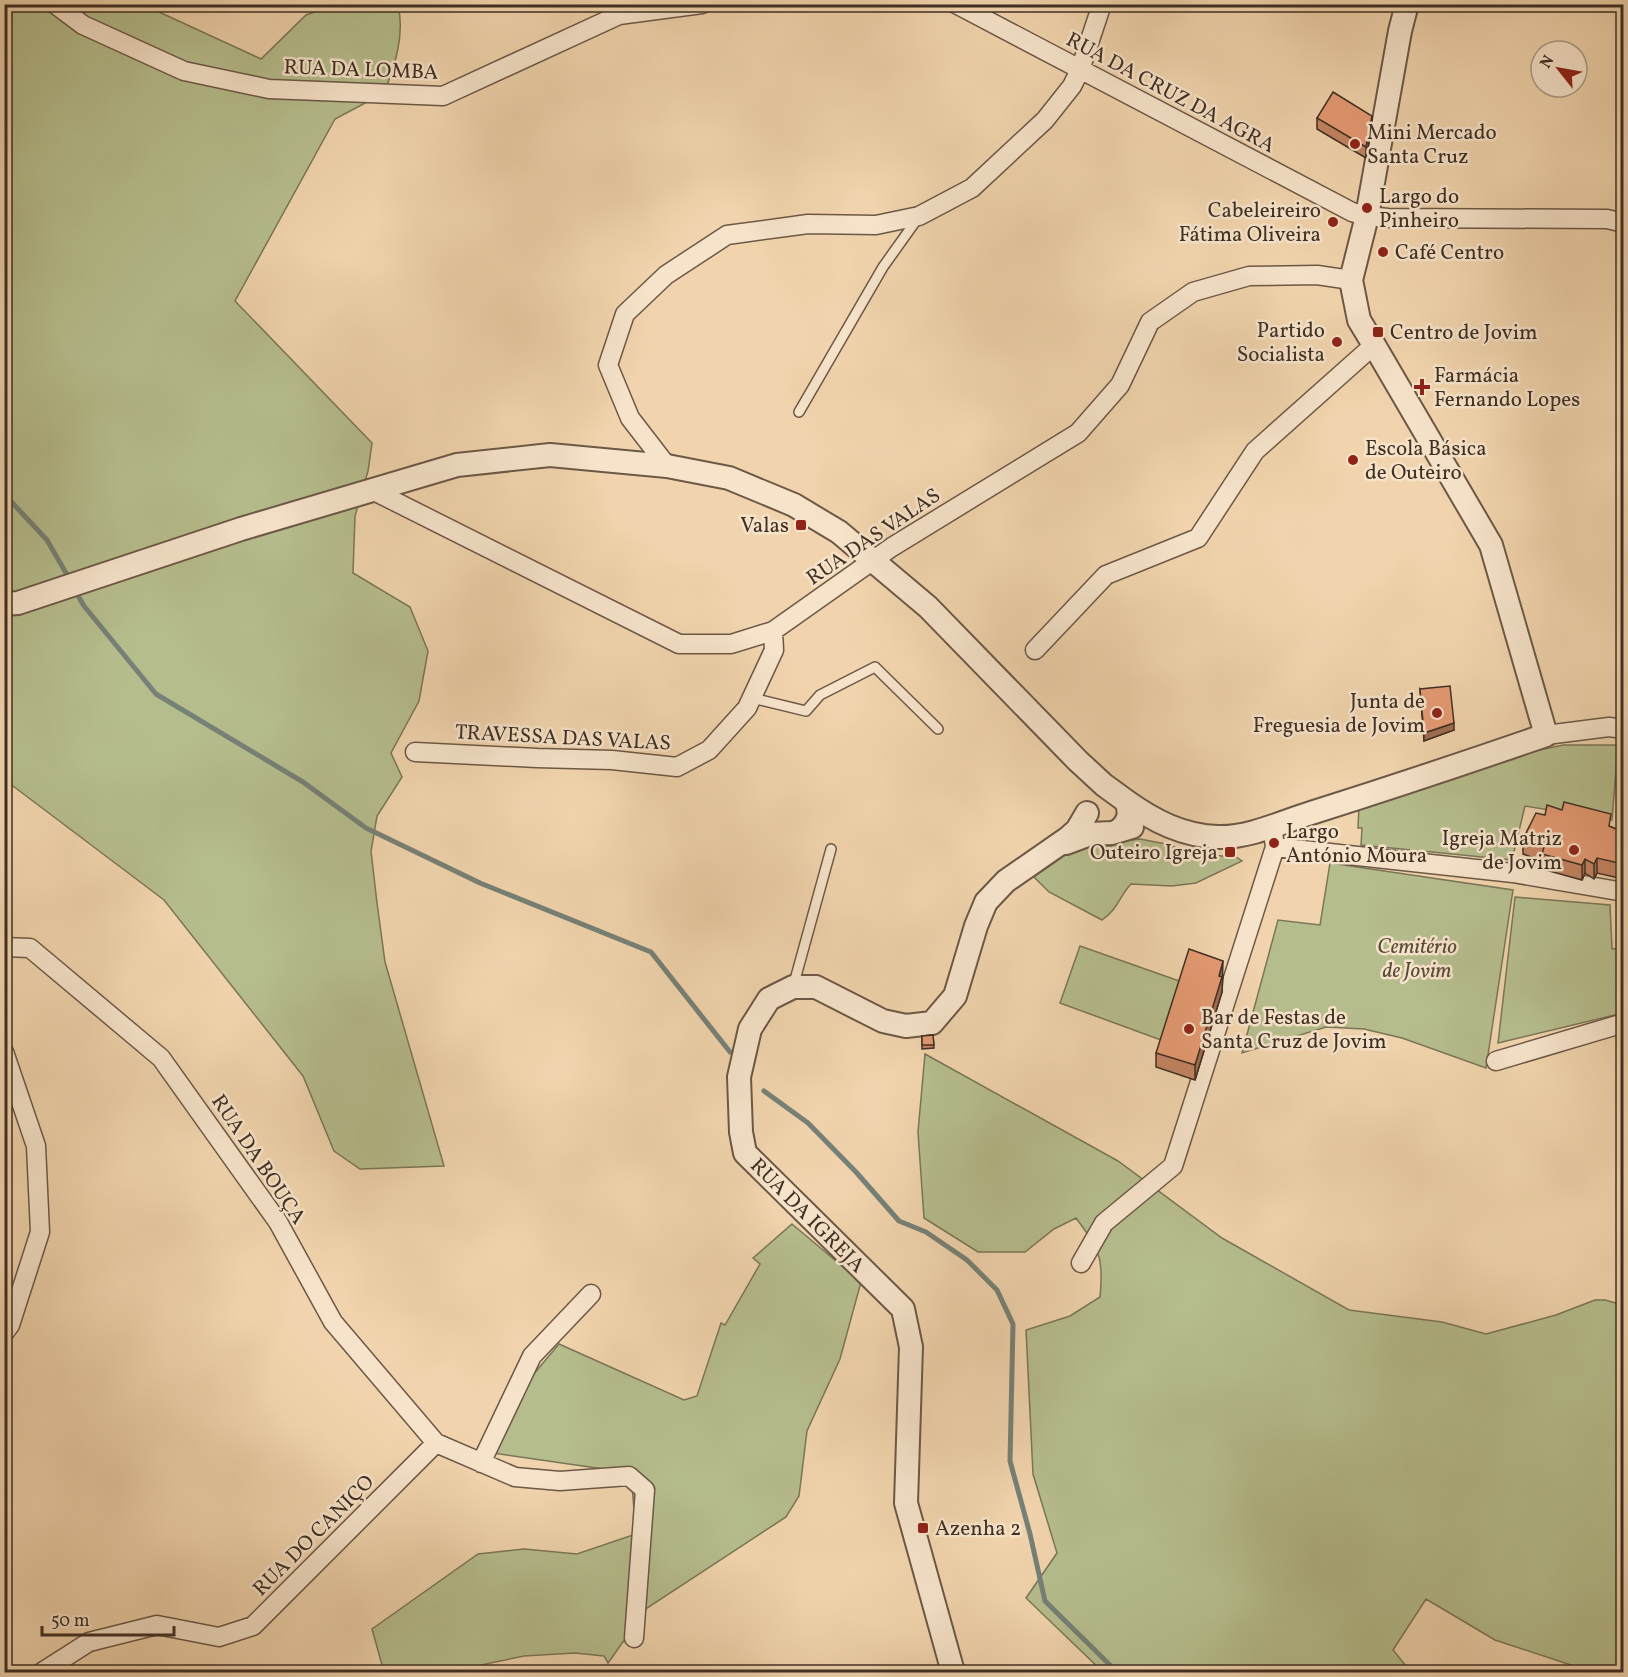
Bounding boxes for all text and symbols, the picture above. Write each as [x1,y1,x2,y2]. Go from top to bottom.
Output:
street label: RUA DA CRUZ DA AGRA [1061,26,1280,161]
north arrow [1529,39,1589,99]
text: N [1535,51,1560,73]
street label: RUA DA LOMBA [283,53,439,88]
place label: Mini Mercado Santa Cruz [1367,119,1497,172]
marker: Mini Mercado Santa Cruz [1348,137,1362,151]
place label: Largo do Pinheiro [1379,183,1459,236]
place label: Cabeleireiro Fátima Oliveira [1179,197,1321,250]
marker: Largo do Pinheiro [1360,201,1374,215]
marker: Cabeleireiro Fátima Oliveira [1326,215,1340,229]
place label: Café Centro [1395,239,1504,268]
marker: Café Centro [1376,245,1390,259]
place label: Partido Socialista [1237,317,1325,370]
place label: Centro de Jovim [1390,319,1538,348]
marker: Centro de Jovim [1371,325,1385,339]
marker: Partido Socialista [1330,335,1344,349]
place label: Farmácia Fernando Lopes [1434,362,1580,415]
marker: Farmácia Fernando Lopes [1415,380,1429,394]
place label: Escola Básica de Outeiro [1365,435,1487,488]
marker: Escola Básica de Outeiro [1346,453,1360,467]
street label: RUA DAS VALAS [801,482,947,593]
place label: Valas [740,512,789,541]
marker: Valas [794,518,808,532]
place label: Junta de Freguesia de Jovim [1253,688,1425,741]
marker: Junta de Freguesia de Jovim [1430,706,1444,720]
street label: TRAVESSA DAS VALAS [454,718,672,759]
place label: Largo António Moura [1286,818,1427,871]
place label: Igreja Matriz de Jovim [1442,825,1562,878]
marker: Largo António Moura [1267,836,1281,850]
place label: Outeiro Igreja [1090,839,1218,868]
marker: Igreja Matriz de Jovim [1567,843,1581,857]
marker: Outeiro Igreja [1223,845,1237,859]
park label: Cemitério de Jovim [1377,933,1457,986]
place label: Bar de Festas de Santa Cruz de Jovim [1201,1004,1387,1057]
marker: Bar de Festas de Santa Cruz de Jovim [1182,1022,1196,1036]
street label: RUA DA BOUÇA [203,1089,312,1231]
street label: RUA DA IGREJA [743,1152,871,1280]
street label: RUA DO CANIÇO [247,1469,381,1603]
place label: Azenha 2 [935,1515,1021,1544]
marker: Azenha 2 [916,1521,930,1535]
scale bar [42,1599,174,1637]
text: 50 m [51,1609,90,1634]

